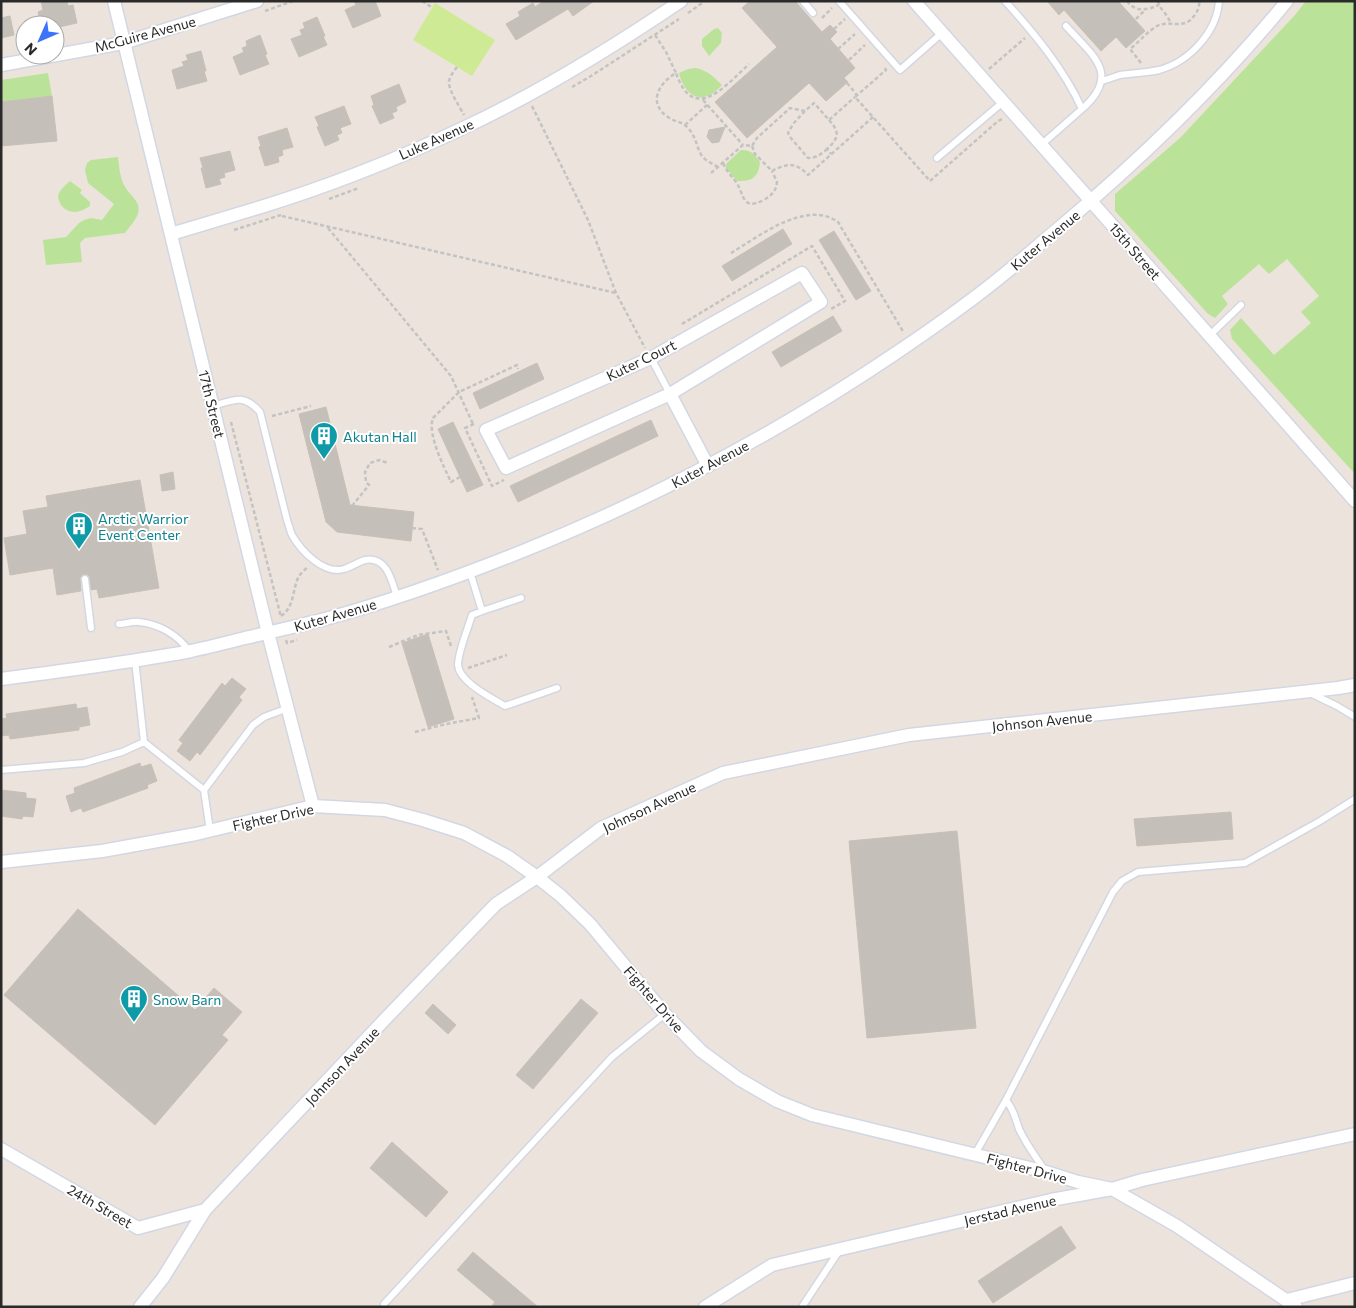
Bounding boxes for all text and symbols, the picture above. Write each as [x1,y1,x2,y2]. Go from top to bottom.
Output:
street label: McGuire Avenue [93,12,197,56]
north arrow [15,15,65,65]
text: N [21,40,40,59]
street label: Luke Avenue [396,115,476,163]
street label: Kuter Avenue [1007,206,1083,274]
street label: 15th Street [1106,219,1165,283]
street label: Kuter Court [603,336,679,384]
street label: 17th Street [195,368,229,440]
building icon: Akutan Hall [309,421,339,460]
place label: Akutan Hall [343,428,417,445]
street label: Kuter Avenue [668,437,752,491]
place label: Arctic Warrior Event Center [98,510,189,543]
building icon: Arctic Warrior Event Center [64,511,94,550]
street label: Kuter Avenue [292,595,378,635]
street label: Johnson Avenue [991,707,1093,735]
street label: Johnson Avenue [600,778,698,836]
street label: Fighter Drive [231,800,315,834]
street label: Fighter Drive [621,962,687,1036]
building icon: Snow Barn [119,984,149,1023]
place label: Snow Barn [153,991,221,1008]
street label: Johnson Avenue [301,1023,383,1109]
street label: Fighter Drive [985,1149,1069,1187]
street label: 24th Street [65,1181,136,1231]
street label: Jerstad Avenue [962,1191,1058,1229]

